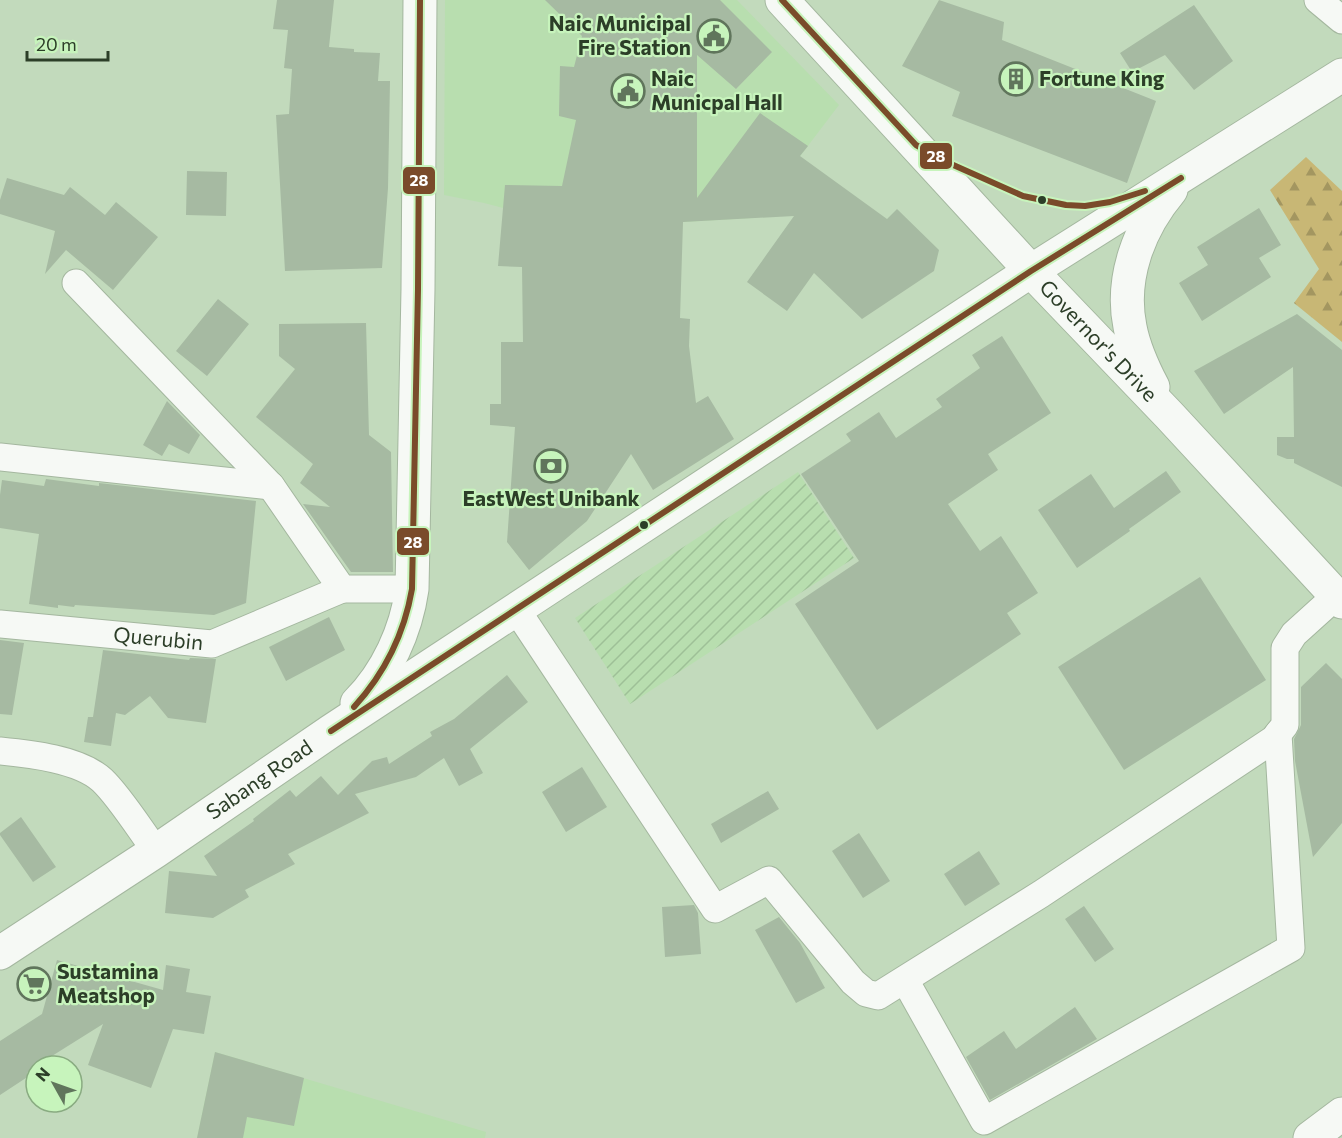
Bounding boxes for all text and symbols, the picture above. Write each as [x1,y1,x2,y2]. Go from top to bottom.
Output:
place label: Naic Municipal Fire Station [549,10,691,59]
public building icon: Naic Municipal Fire Station [696,18,732,54]
scale bar [27,24,108,62]
text: 20 m [36,33,77,55]
building icon: Fortune King [998,61,1034,97]
place label: Naic Municpal Hall [651,65,783,114]
place label: Fortune King [1039,65,1165,90]
public building icon: Naic Municpal Hall [610,73,646,109]
line badge: 28 [919,142,953,170]
text: 28 [927,146,946,165]
line badge: 28 [402,166,436,195]
text: 28 [410,170,429,189]
unlabelled marker [1036,194,1048,206]
street label: Governor's Drive [1035,274,1163,406]
bank icon: EastWest Unibank [533,448,569,484]
place label: EastWest Unibank [462,485,640,510]
unlabelled marker [638,519,650,531]
line badge: 28 [396,527,430,556]
text: 28 [404,532,423,551]
street label: Querubin [112,621,204,654]
street label: Sabang Road [201,734,317,824]
place label: Sustamina Meatshop [57,958,159,1007]
supermarket icon: Sustamina Meatshop [16,966,52,1002]
north arrow [24,1054,84,1114]
text: N [31,1063,53,1085]

